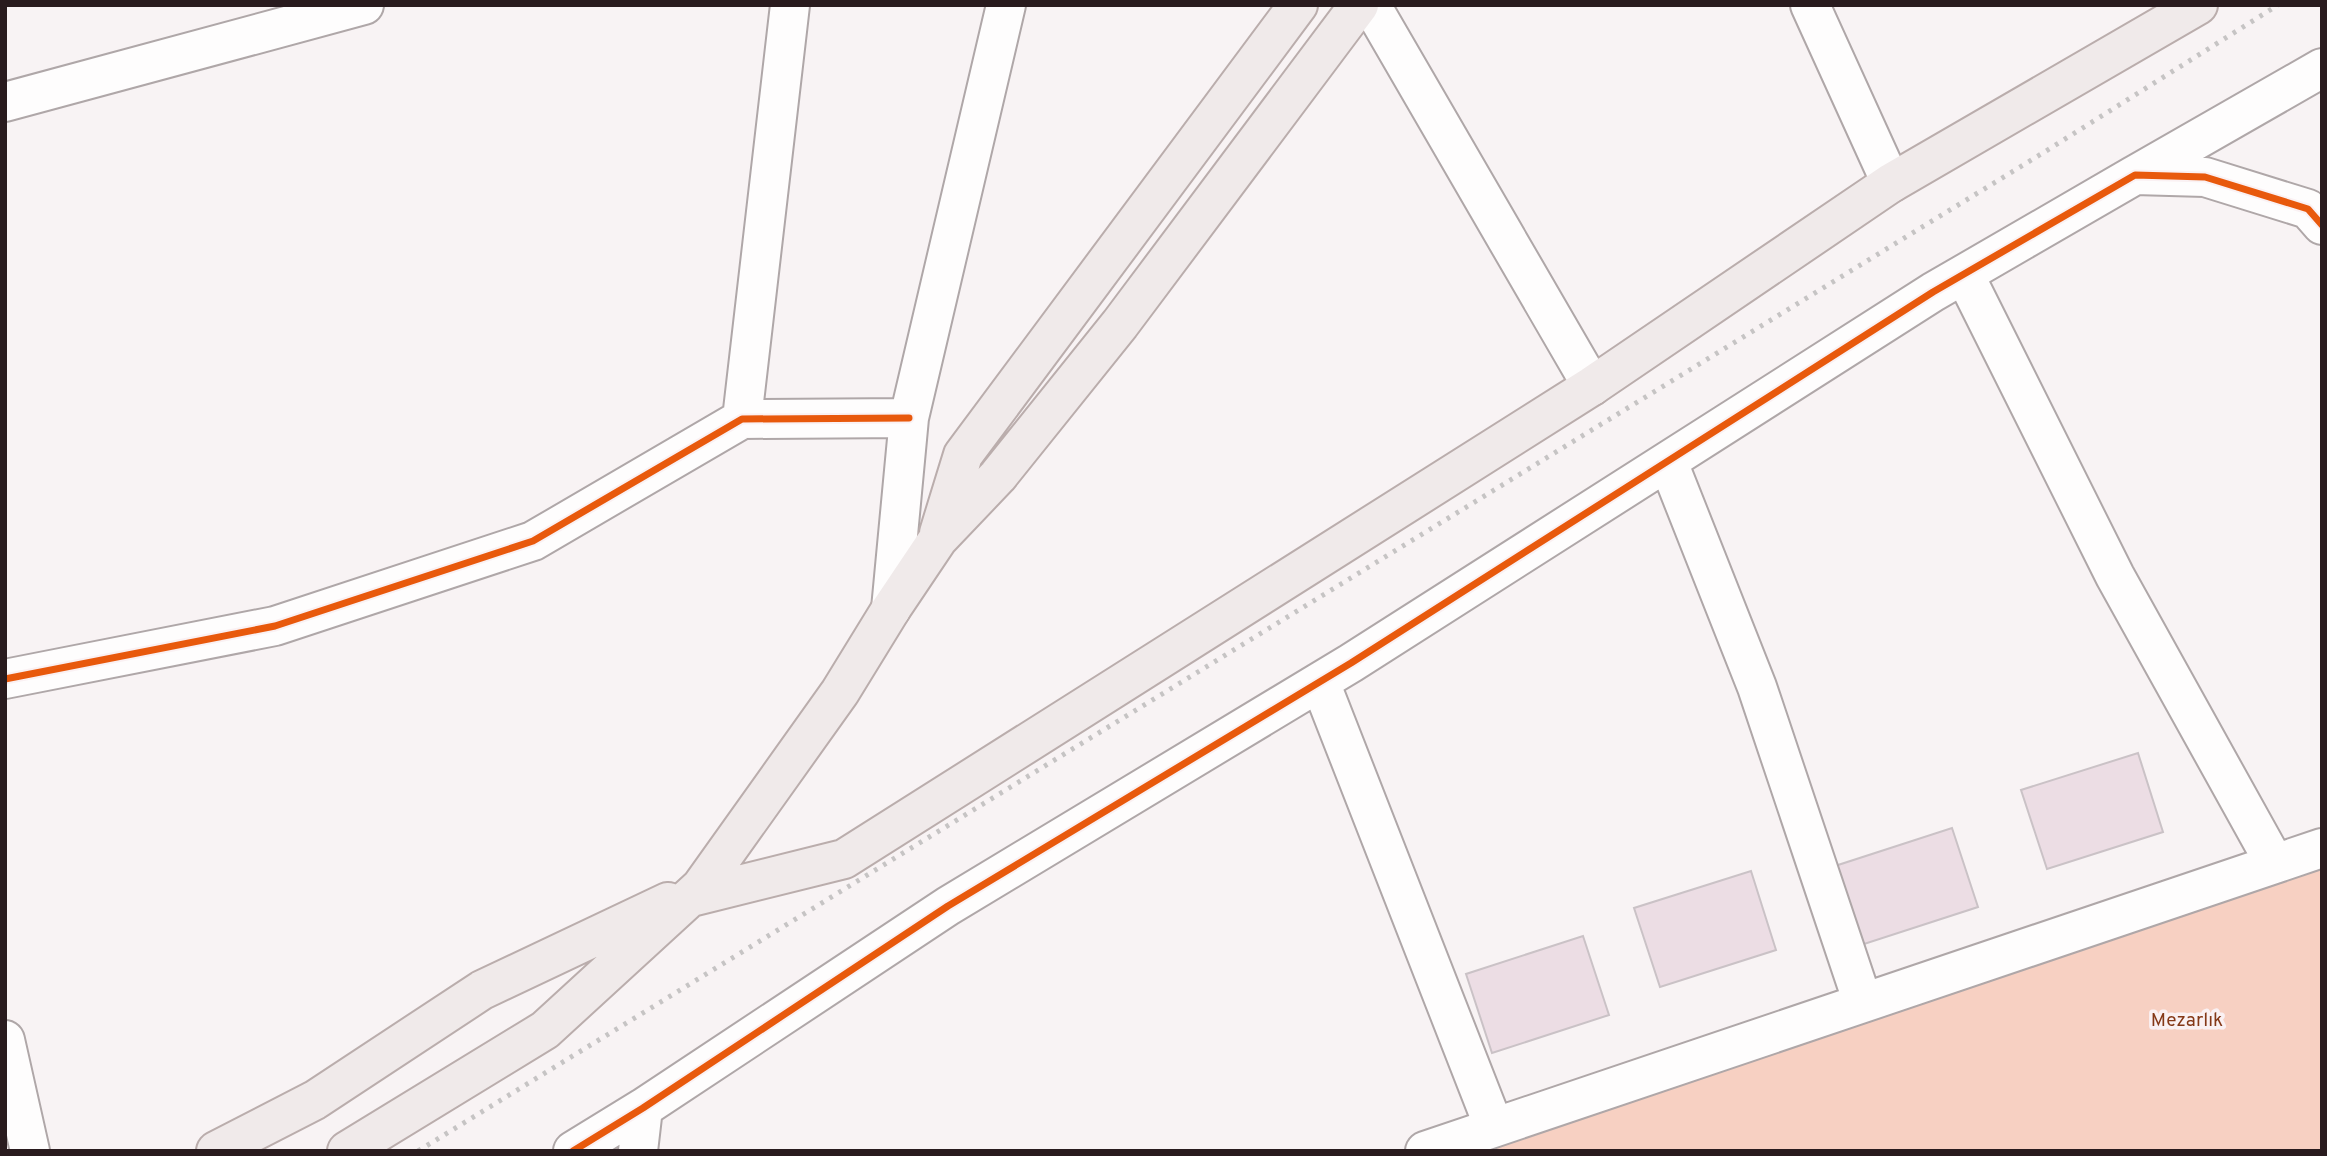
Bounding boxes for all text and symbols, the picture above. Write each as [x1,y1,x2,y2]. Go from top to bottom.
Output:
park label: Mezarlık [2151,1009,2223,1033]

